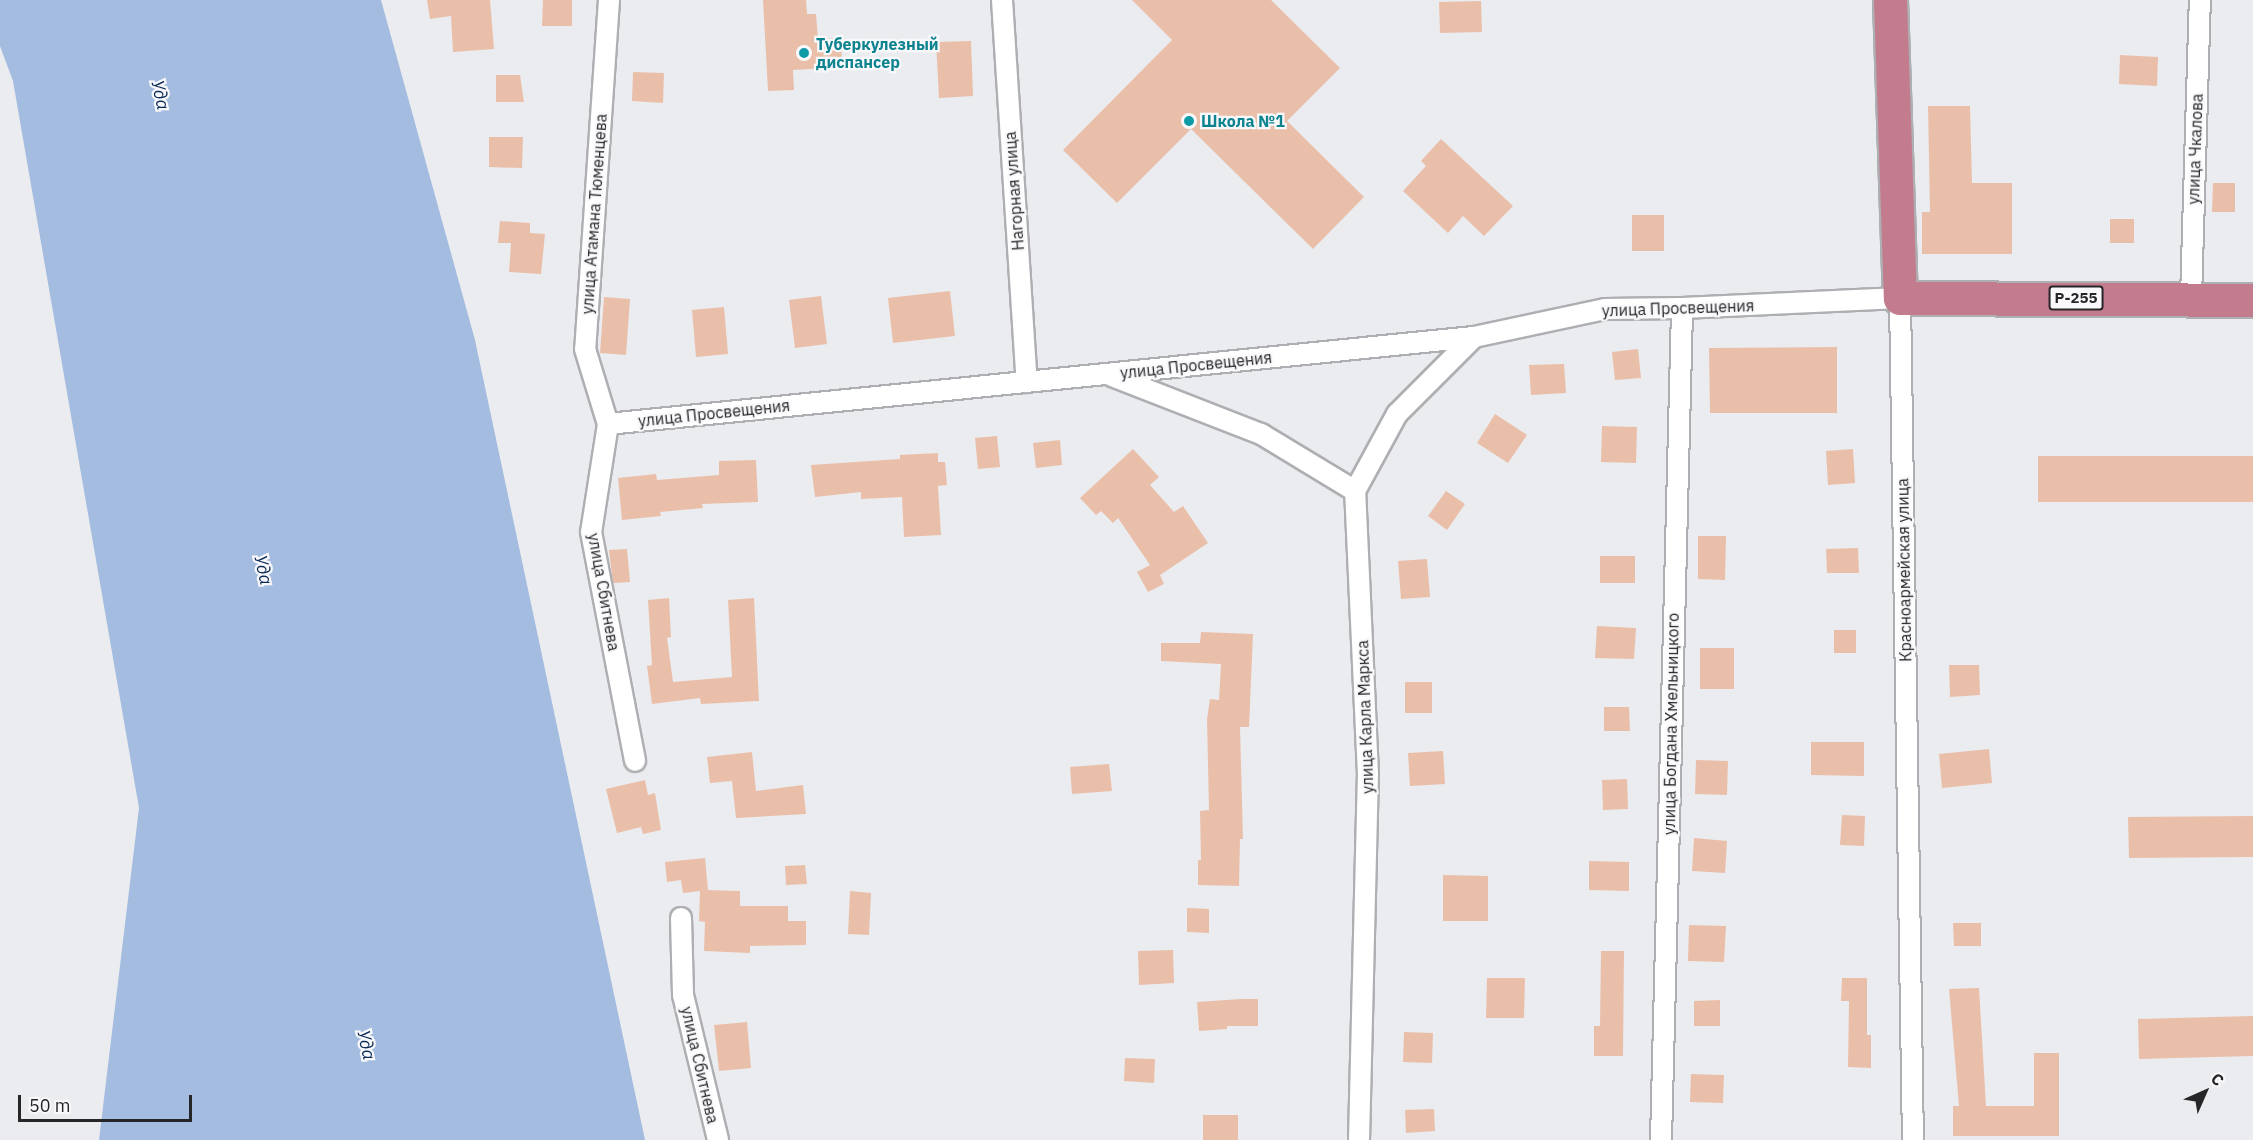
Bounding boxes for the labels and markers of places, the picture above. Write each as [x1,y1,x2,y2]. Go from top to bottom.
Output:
place label: Туберкулезный диспансер [816,34,939,72]
marker: Туберкулезный диспансер [797,46,811,60]
place label: Школа №1 [1201,111,1285,131]
marker: Школа №1 [1182,114,1196,128]

